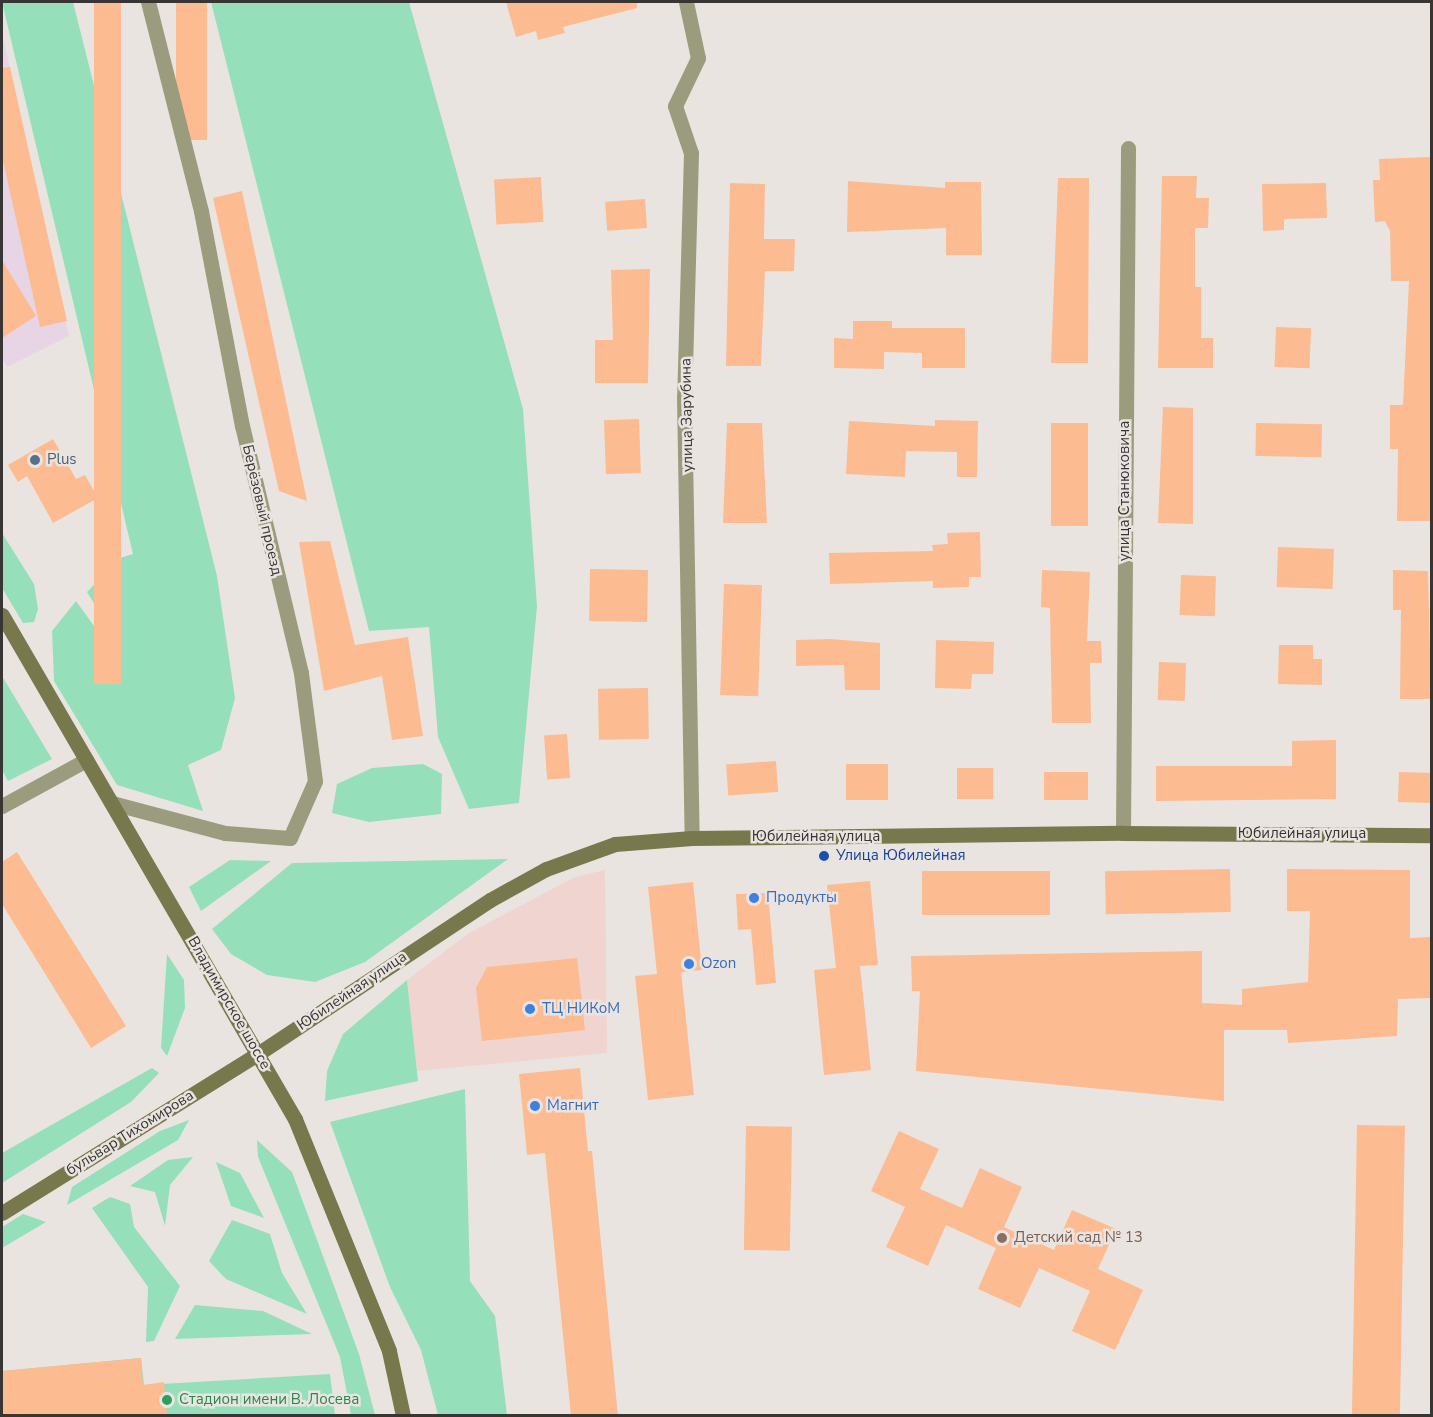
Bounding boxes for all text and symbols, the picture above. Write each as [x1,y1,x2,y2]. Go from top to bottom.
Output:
street label: улица Зарубина [677,358,697,472]
street label: улица Станюковича [1116,421,1134,561]
street label: Берёзовый проезд [238,443,286,577]
place label: Plus [47,451,77,469]
marker: Plus [28,453,42,467]
street label: Юбилейная улица [1238,825,1366,843]
street label: Юбилейная улица [752,828,880,846]
place label: Улица Юбилейная [836,847,966,865]
marker: Улица Юбилейная [817,849,831,863]
place label: Продукты [766,889,837,907]
marker: Продукты [747,891,761,905]
street label: Владимирское шоссе [184,933,274,1073]
street label: Юбилейная улица [294,948,410,1034]
place label: Ozon [701,955,736,973]
marker: Ozon [682,957,696,971]
place label: ТЦ НИКоМ [542,1000,620,1018]
marker: ТЦ НИКоМ [523,1002,537,1016]
street label: бульвар Тихомирова [63,1086,197,1180]
place label: Магнит [547,1097,599,1115]
marker: Магнит [528,1099,542,1113]
place label: Детский сад № 13 [1014,1229,1143,1247]
marker: Детский сад № 13 [995,1231,1009,1245]
place label: Стадион имени В. Лосева [179,1391,359,1409]
marker: Стадион имени В. Лосева [160,1393,174,1407]

